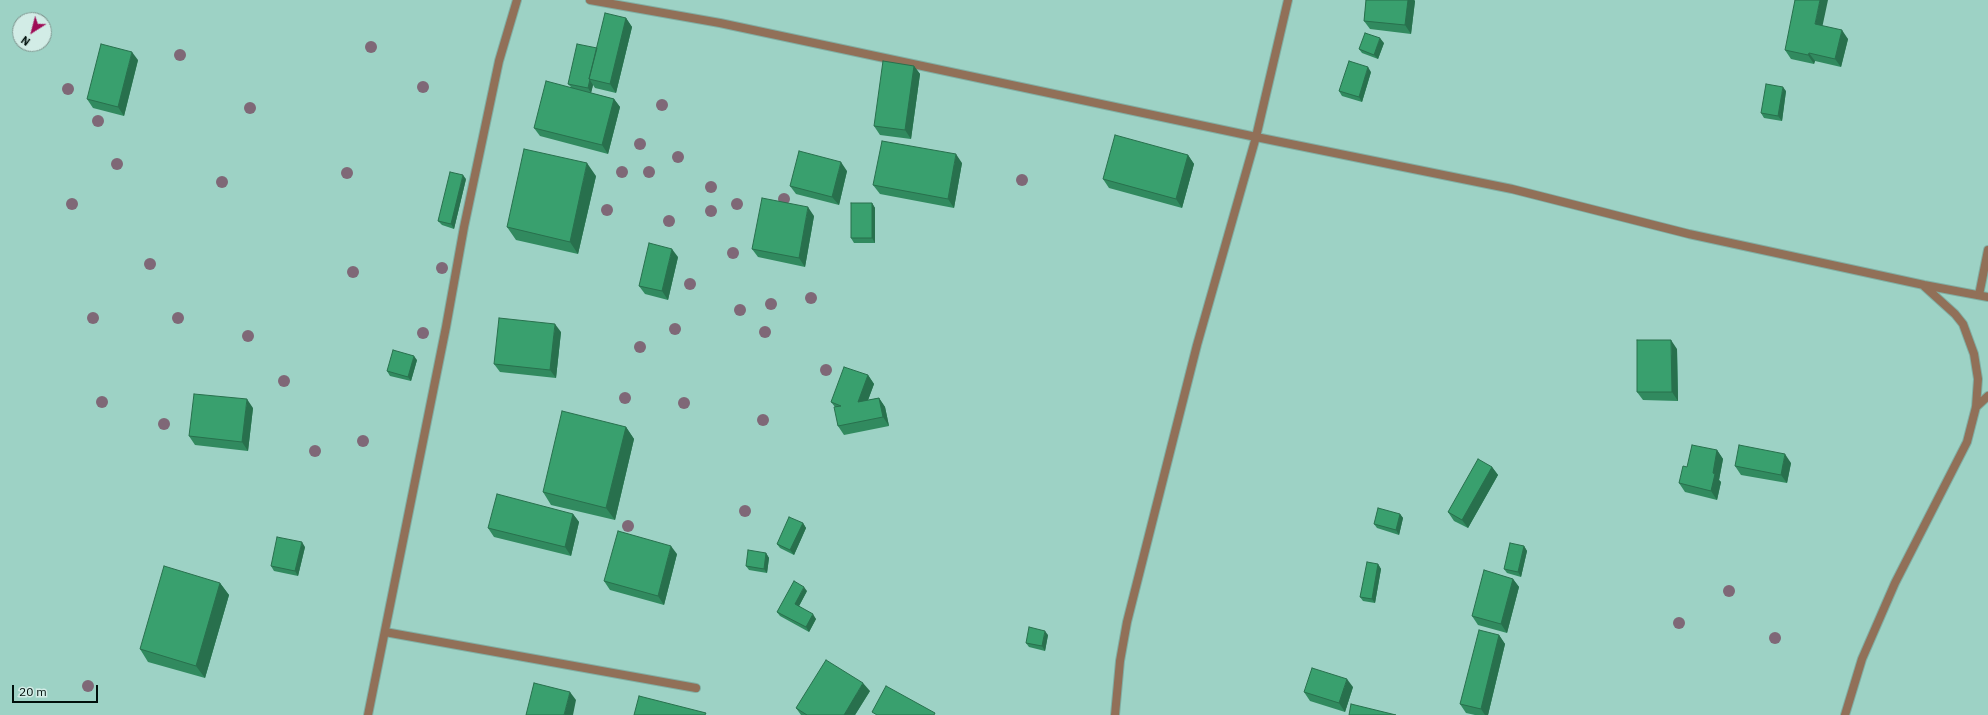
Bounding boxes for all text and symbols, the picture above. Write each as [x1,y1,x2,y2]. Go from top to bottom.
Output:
north arrow [12,12,52,52]
text: N [18,33,33,49]
scale bar [14,677,100,703]
text: 20 m [19,684,47,699]

